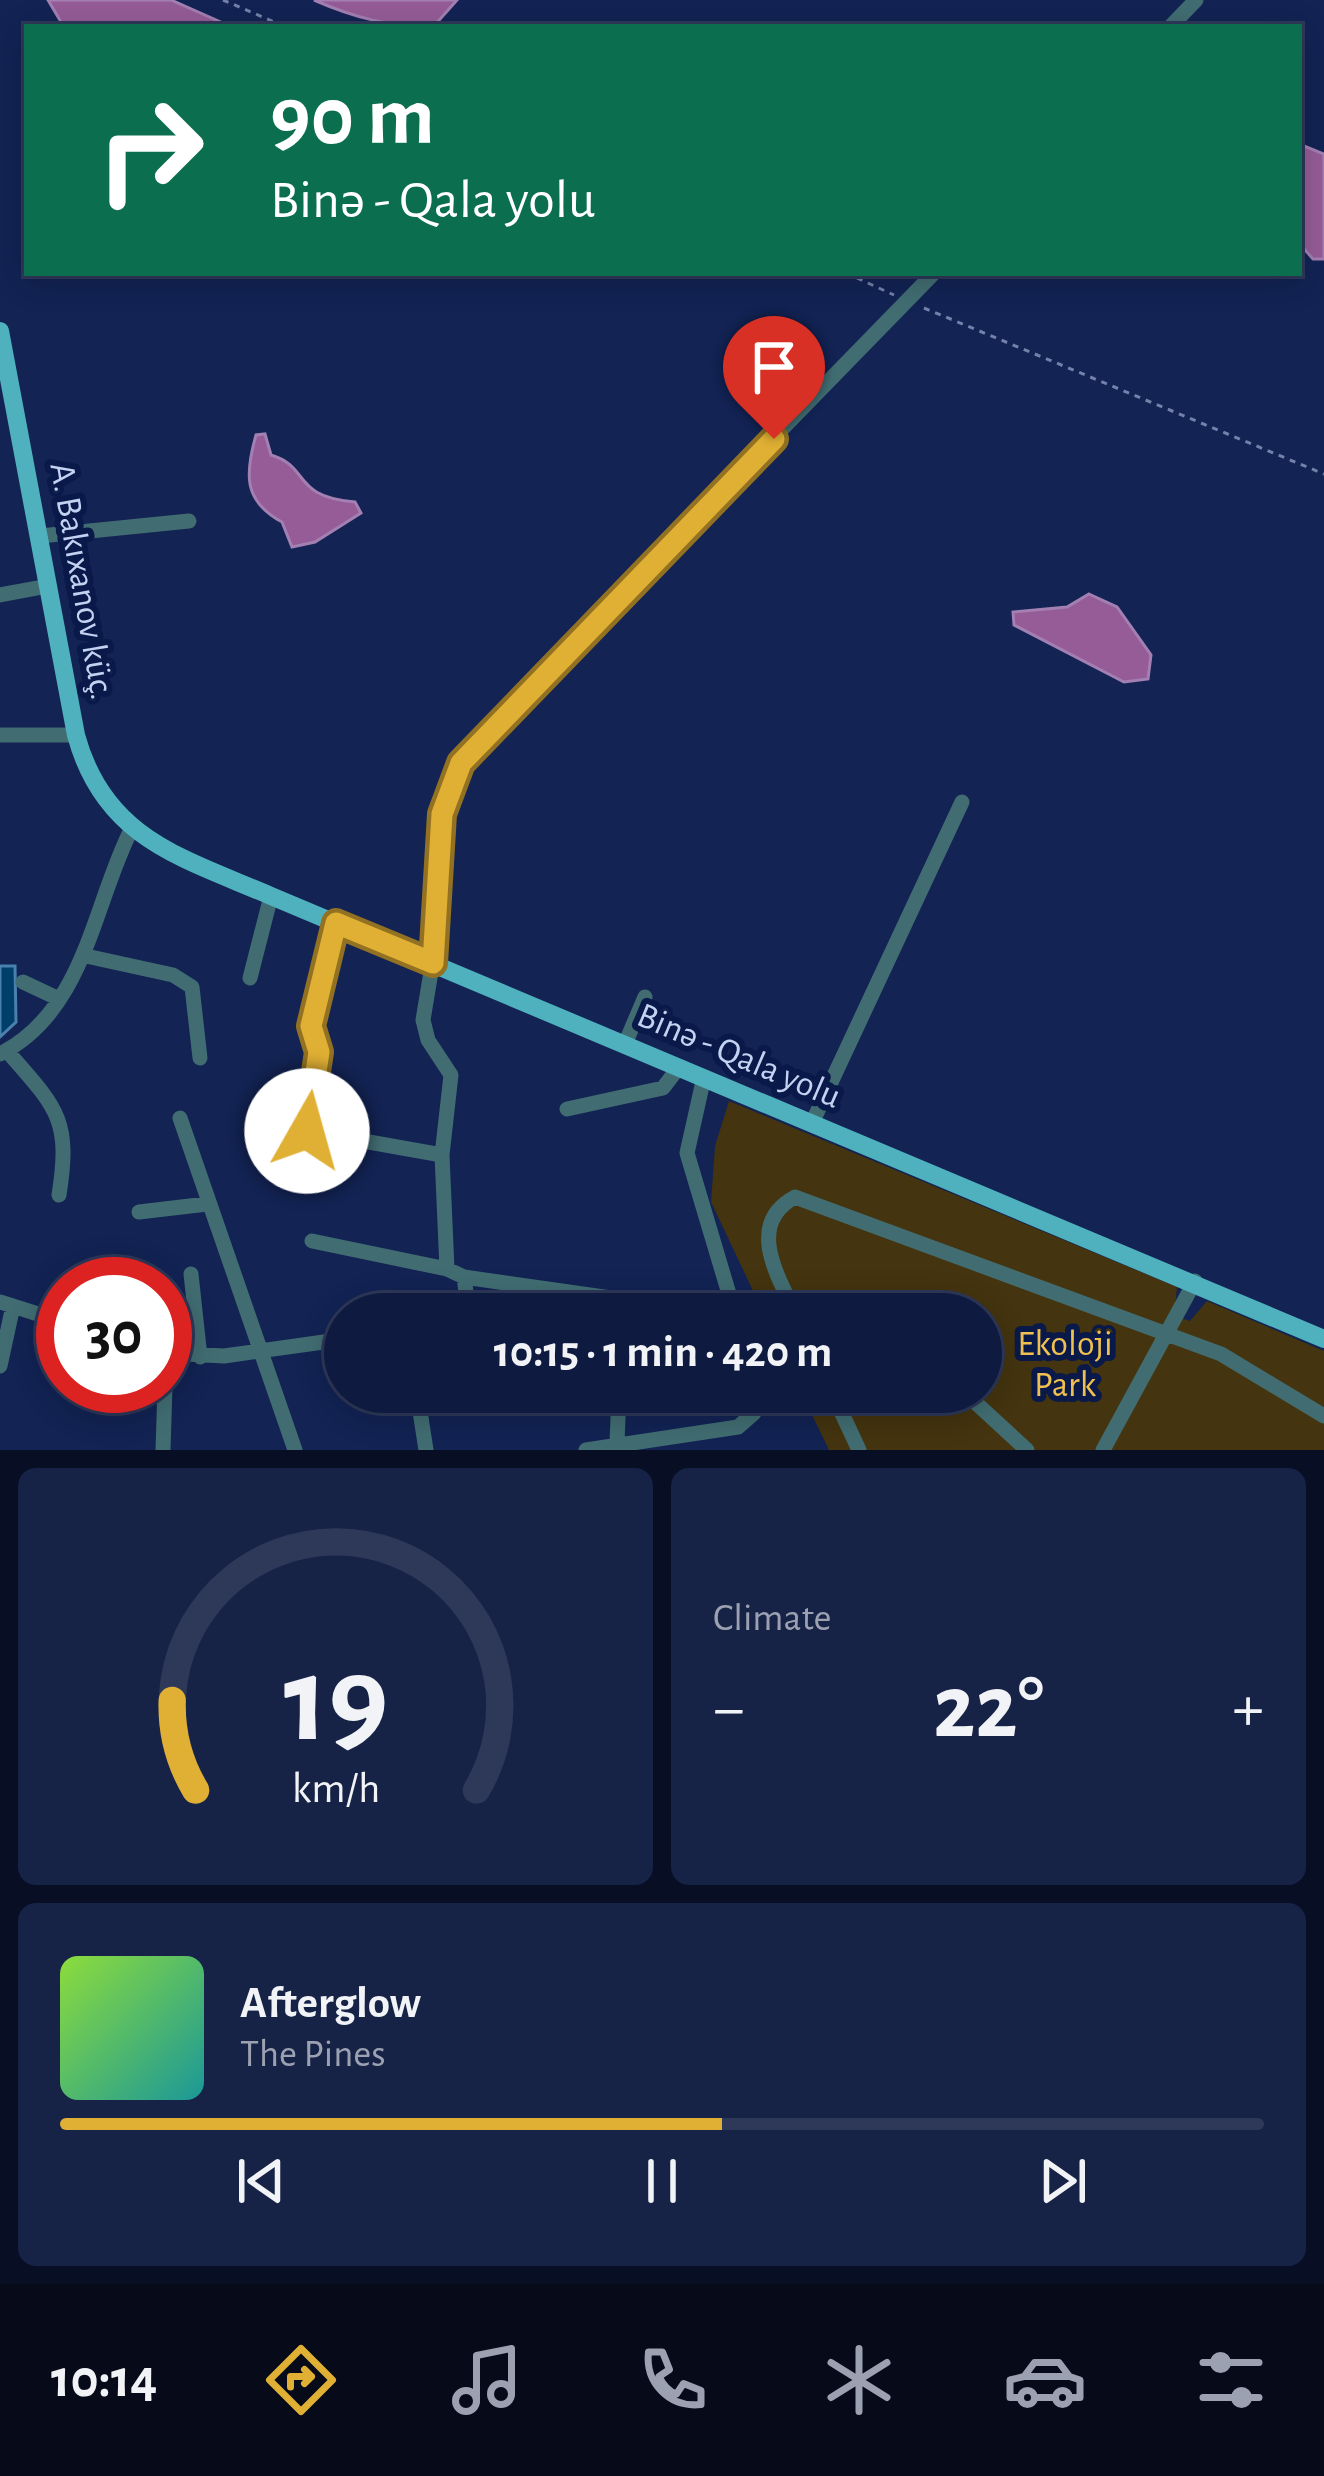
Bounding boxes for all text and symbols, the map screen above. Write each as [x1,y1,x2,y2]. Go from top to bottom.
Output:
icon: right [72,72,228,228]
text: 90 m [270,76,435,160]
text: Binə - Qala yolu [270,174,596,228]
pin [723,316,825,439]
icon: arrive [741,334,807,400]
street label: A. Bakıxanov küç. [43,460,121,702]
street label: Binə - Qala yolu [632,997,846,1115]
position arrow [244,1068,370,1194]
speed limit sign: 30 [36,1257,192,1413]
park label: Ekoloji Park [1017,1326,1113,1403]
text: 10:15 · 1 min · 420 m [494,1330,832,1375]
text: Climate [713,1599,831,1638]
text: 19 [283,1639,388,1764]
text: 22° [933,1664,1044,1754]
text: − [713,1676,745,1742]
text: + [1232,1676,1264,1742]
text: km/h [291,1767,380,1810]
text: Afterglow [240,1981,421,2026]
text: The Pines [240,2035,386,2074]
icon: previous [228,2148,294,2214]
icon: pause [629,2148,695,2214]
icon: next [1030,2148,1096,2214]
icon: directions [259,2338,343,2422]
icon: music [445,2338,529,2422]
icon: phone [631,2338,715,2422]
icon: climate [817,2338,901,2422]
icon: car [1003,2338,1087,2422]
icon: filters [1189,2338,1273,2422]
text: 10:14 [51,2353,158,2407]

